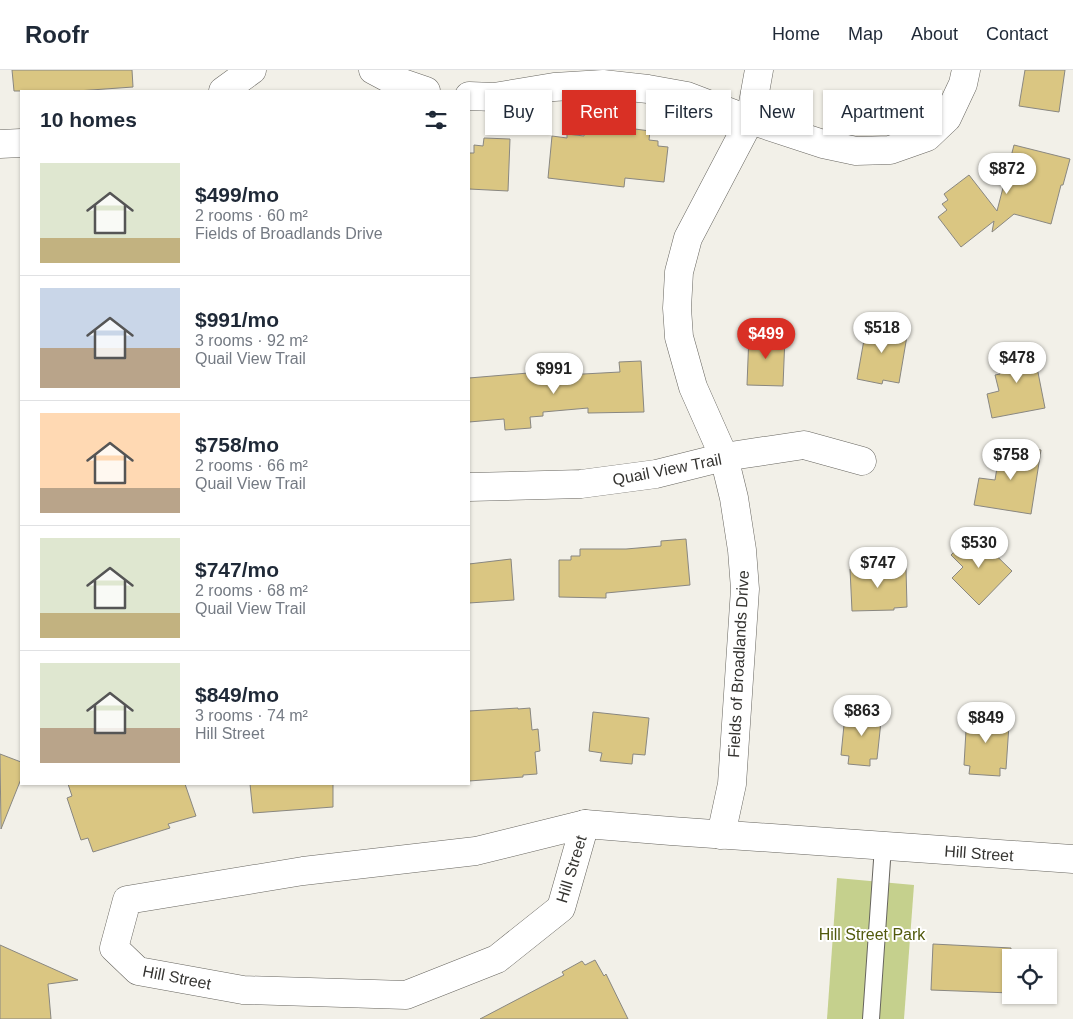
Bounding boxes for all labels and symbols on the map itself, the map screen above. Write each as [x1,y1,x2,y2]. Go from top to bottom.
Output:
pin: $872 [977,152,1037,195]
pin: $518 [852,312,912,354]
pin: $499 [736,318,796,360]
pin: $478 [987,342,1047,384]
pin: $991 [524,352,584,395]
pin: $758 [981,438,1041,481]
street label: Quail View Trail [611,451,723,488]
pin: $530 [949,526,1009,569]
pin: $747 [848,546,908,589]
street label: Fields of Broadlands Drive [725,570,752,758]
pin: $863 [832,694,892,737]
pin: $849 [956,702,1016,744]
street label: Hill Street [553,833,590,905]
street label: Hill Street [944,843,1015,864]
park label: Hill Street Park [819,926,926,943]
street label: Hill Street [141,963,213,993]

